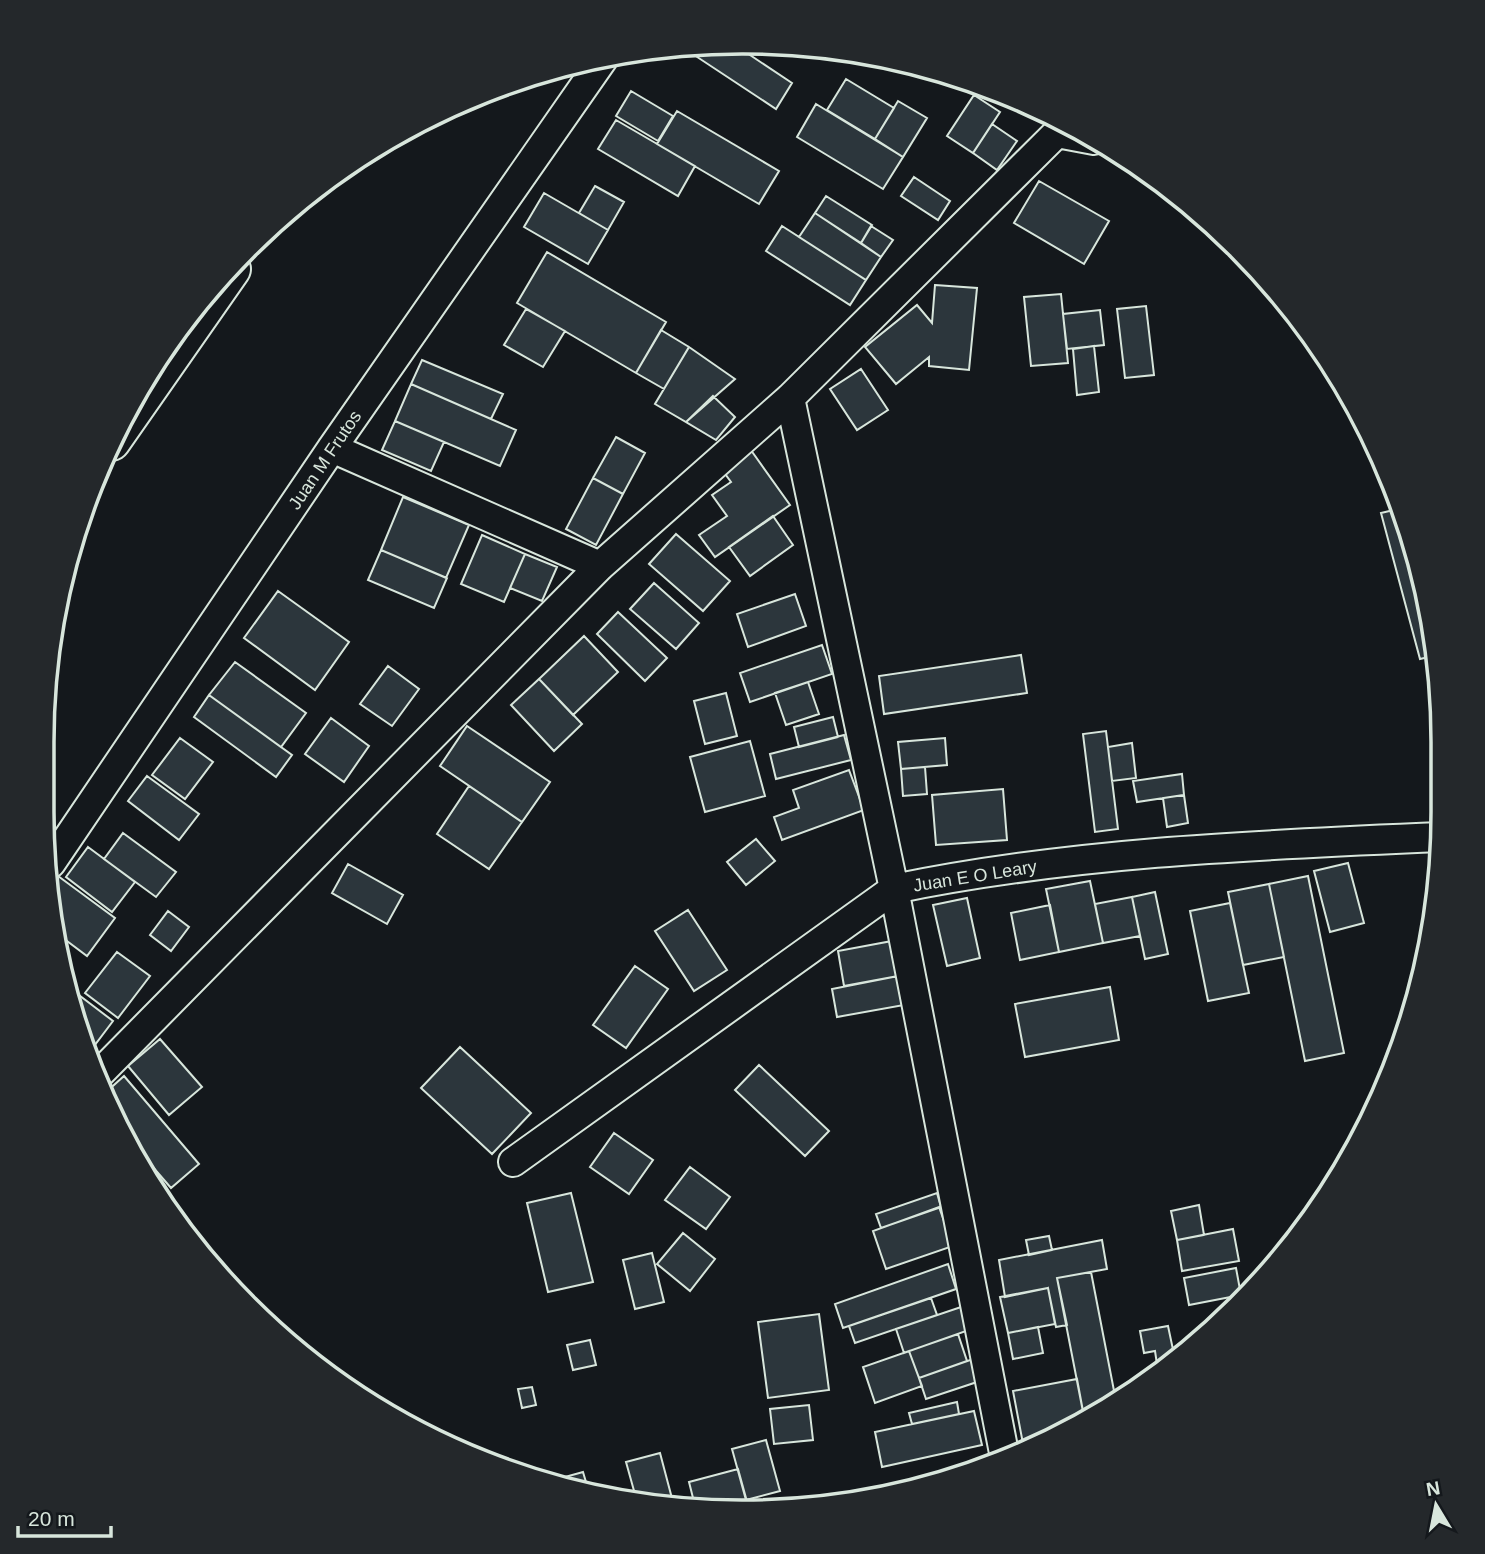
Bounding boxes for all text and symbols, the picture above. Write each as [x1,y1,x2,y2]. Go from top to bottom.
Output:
street label: Juan M Frutos [285,407,365,513]
street label: Juan E O Leary [912,856,1038,896]
north arrow [1401,1470,1471,1540]
text: N [1425,1477,1442,1500]
scale bar [18,1494,110,1538]
text: 20 m [28,1507,75,1530]

